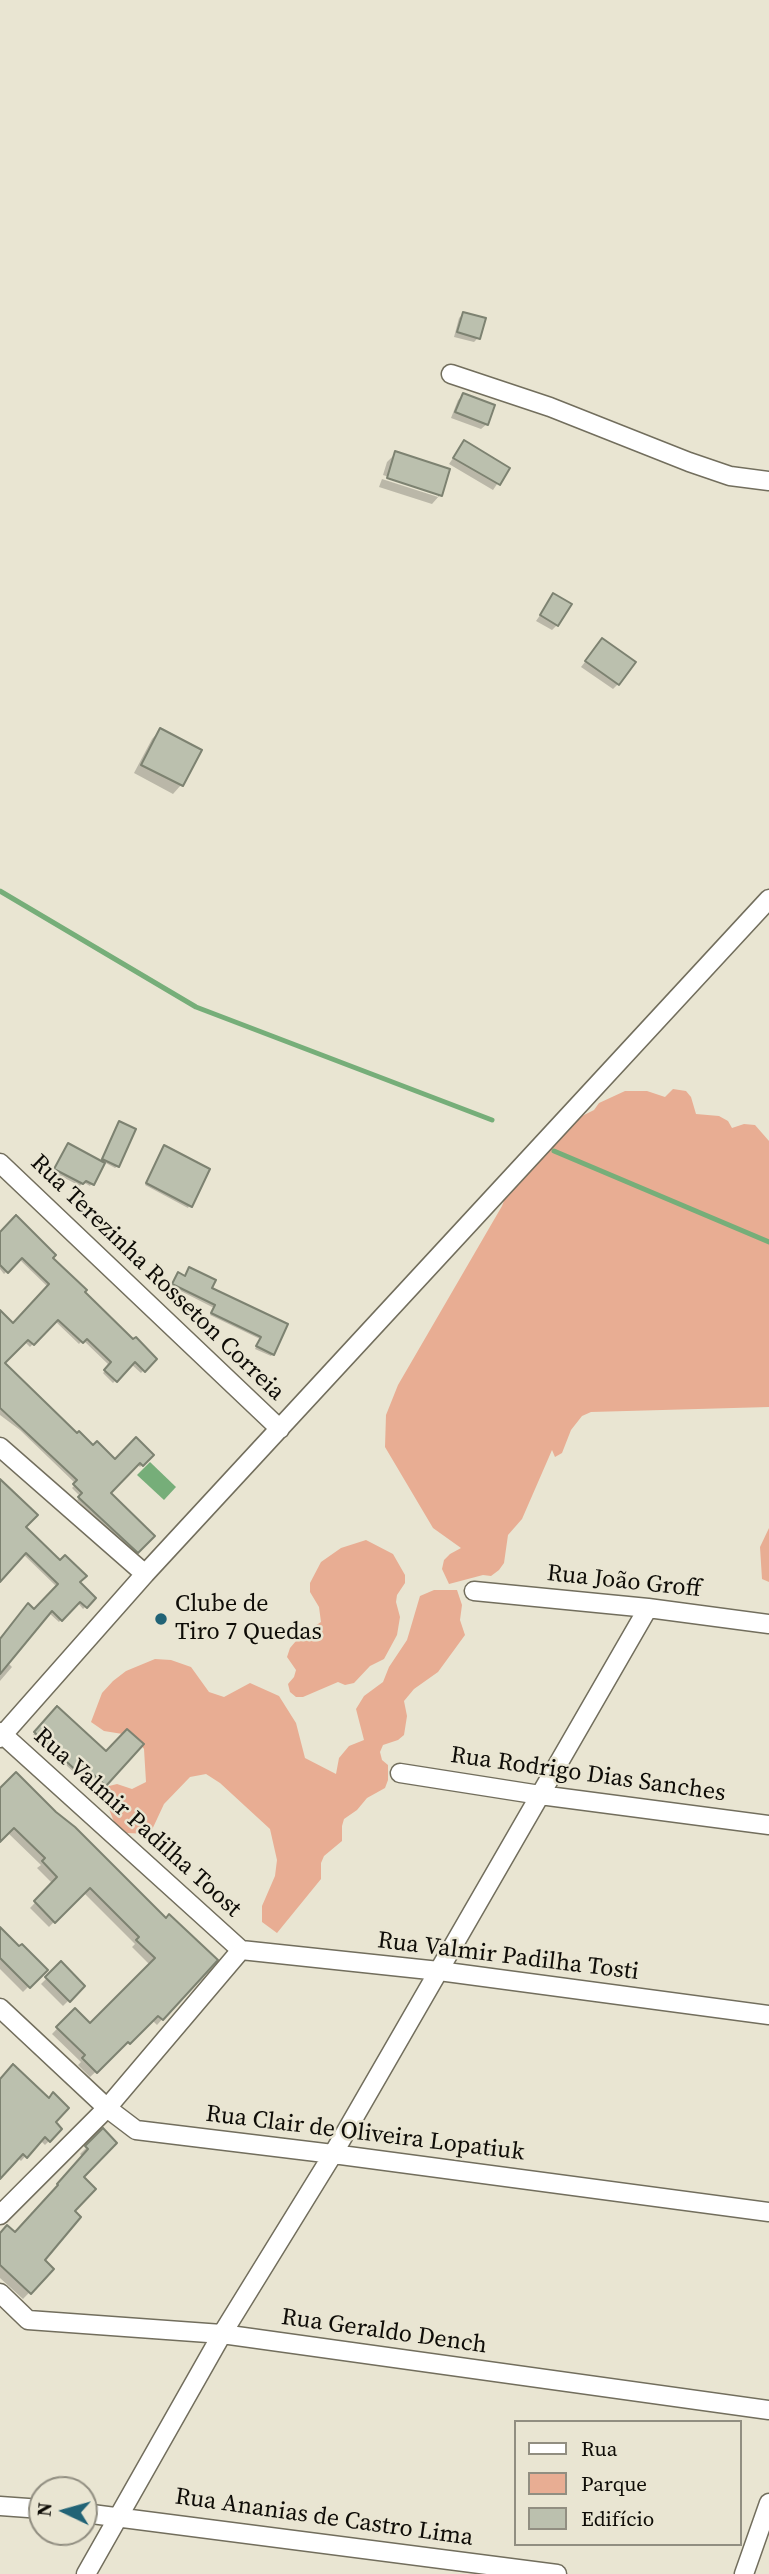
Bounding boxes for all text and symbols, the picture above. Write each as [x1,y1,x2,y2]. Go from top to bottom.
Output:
street label: Rua Terezinha Rosseton Correia [24,1149,290,1407]
street label: Rua João Groff [545,1560,703,1604]
place label: Clube de Tiro 7 Quedas [175,1591,322,1647]
marker: Clube de Tiro 7 Quedas [153,1611,169,1627]
street label: Rua Valmir Padilha Toost [27,1722,247,1924]
street label: Rua Rodrigo Dias Sanches [449,1741,727,1809]
street label: Rua Valmir Padilha Tosti [376,1927,640,1987]
street label: Rua Clair de Oliveira Lopatiuk [204,2100,526,2168]
street label: Rua Geraldo Dench [279,2303,489,2361]
legend [514,2420,741,2546]
text: Rua [581,2434,617,2463]
text: Parque [581,2469,647,2498]
north arrow [28,2476,98,2546]
street label: Rua Ananias de Castro Lima [173,2483,475,2553]
text: N [31,2501,58,2517]
text: Edifício [581,2504,654,2533]

